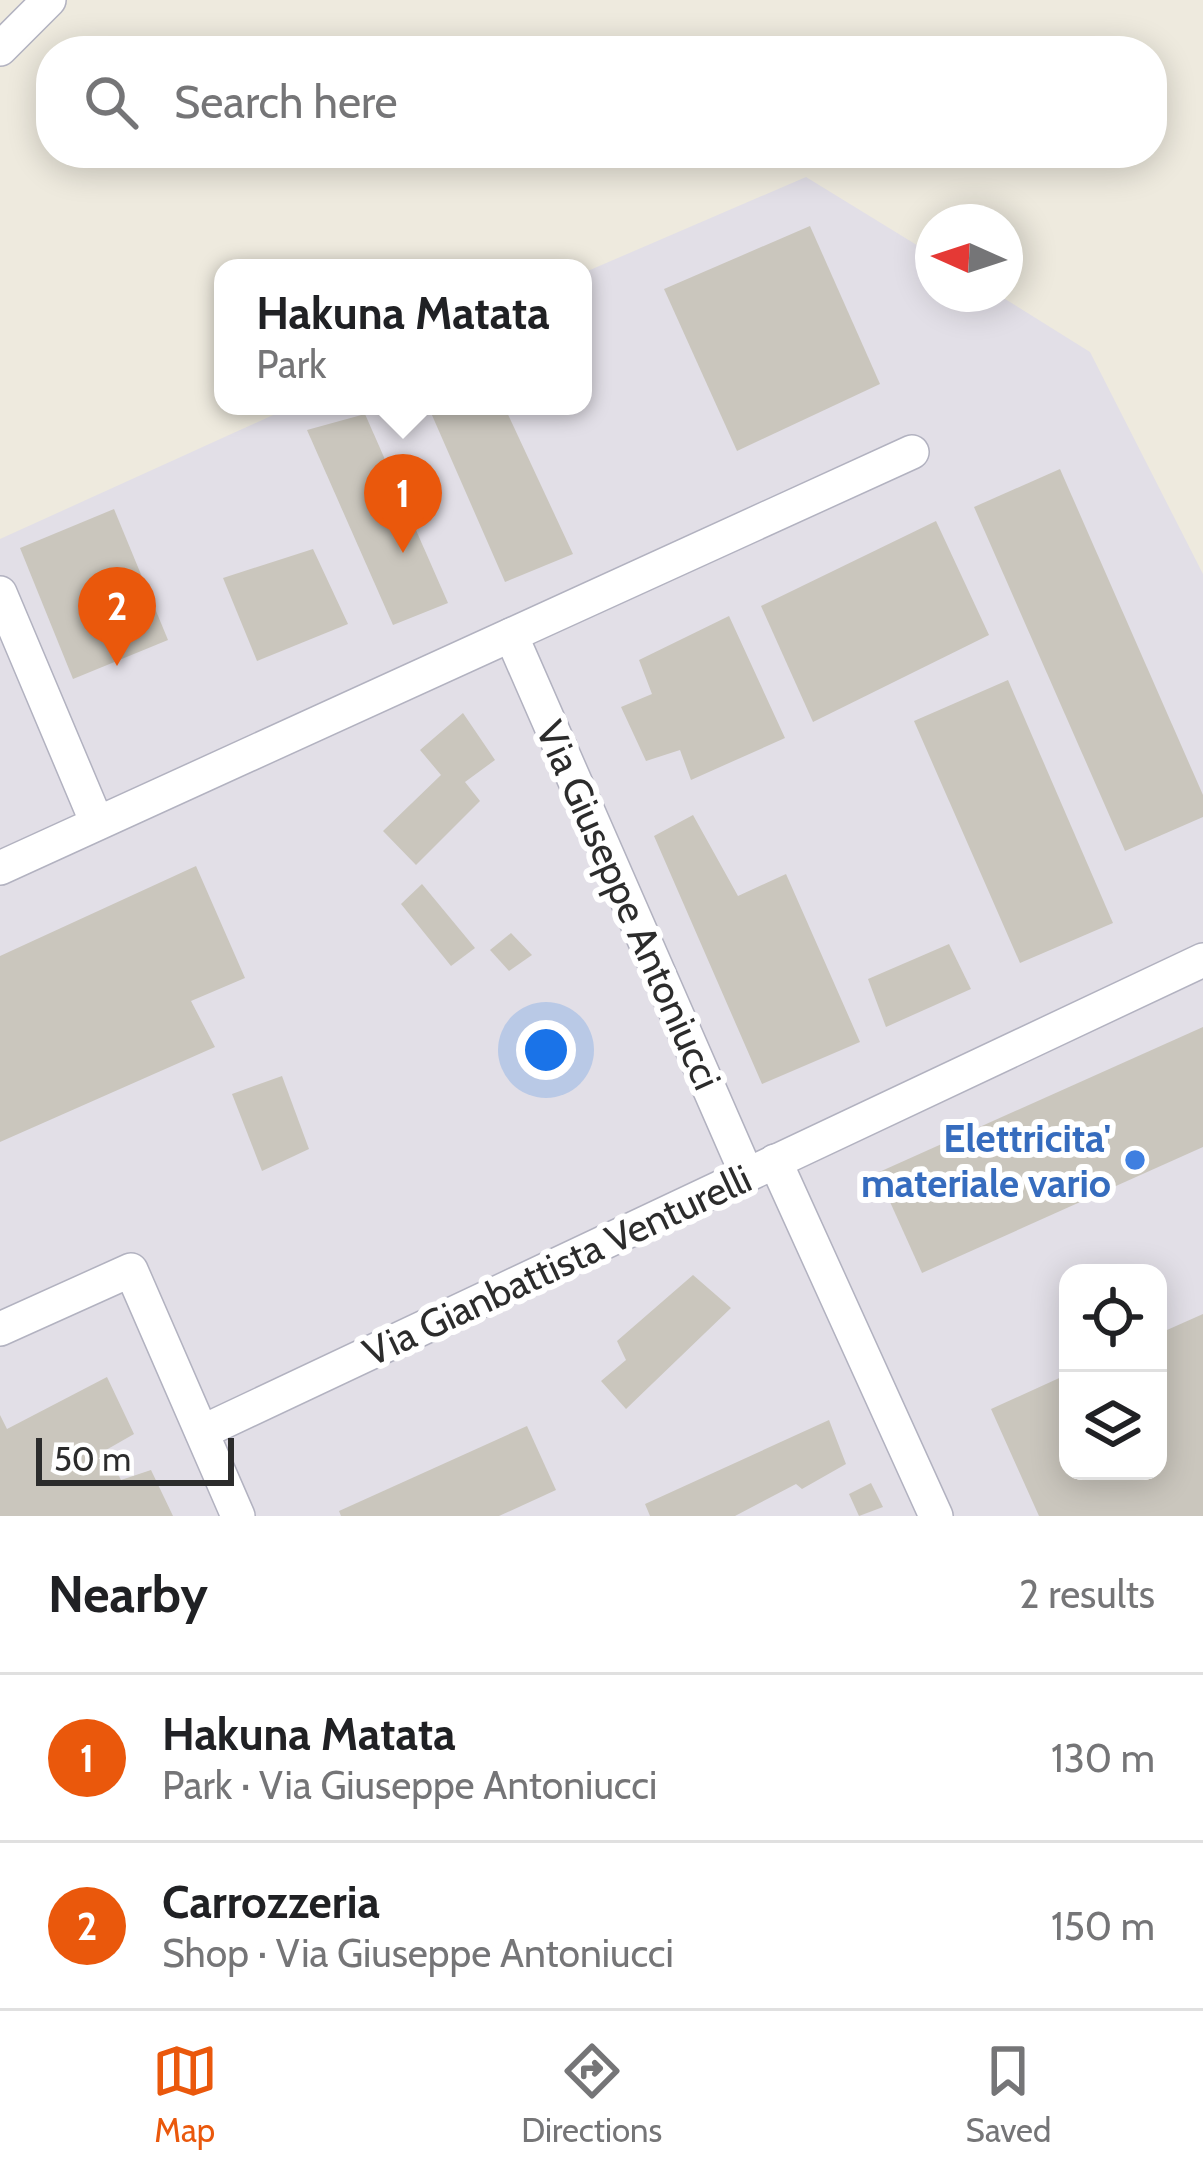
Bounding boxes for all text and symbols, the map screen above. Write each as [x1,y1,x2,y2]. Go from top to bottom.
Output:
search box [36,36,1167,168]
icon: search [78,69,144,135]
text: Search here [174,75,398,129]
north arrow [915,204,1023,312]
popup [214,259,592,415]
text: Hakuna Matata [256,286,550,340]
text: Park [256,340,327,388]
pin: 1 [364,454,442,553]
pin: 2 [78,567,156,666]
street label: Via Giuseppe Antoniucci [526,713,732,1097]
your location [516,1020,576,1080]
place label: Elettricita' materiale vario [861,1114,1111,1207]
marker: Elettricita' materiale vario [1122,1147,1148,1173]
street label: Via Gianbattista Venturelli [355,1154,759,1376]
map controls [1059,1264,1167,1480]
button: locate [1059,1264,1167,1372]
button: layers [1059,1372,1167,1480]
scale bar [36,1432,234,1485]
text: 50 m [54,1439,131,1479]
text: Nearby [48,1563,208,1625]
text: 2 results [1019,1570,1155,1618]
text: Hakuna Matata [162,1707,456,1761]
text: 1 [80,1734,94,1782]
text: 130 m [1051,1734,1155,1782]
text: Park · Via Giuseppe Antoniucci [162,1761,657,1809]
text: Carrozzeria [162,1875,380,1929]
text: 2 [77,1902,97,1950]
text: 150 m [1051,1902,1155,1950]
text: Shop · Via Giuseppe Antoniucci [162,1929,674,1977]
tab: Map [152,2038,218,2150]
tab: Directions [521,2038,662,2150]
tab: Saved [966,2038,1051,2150]

